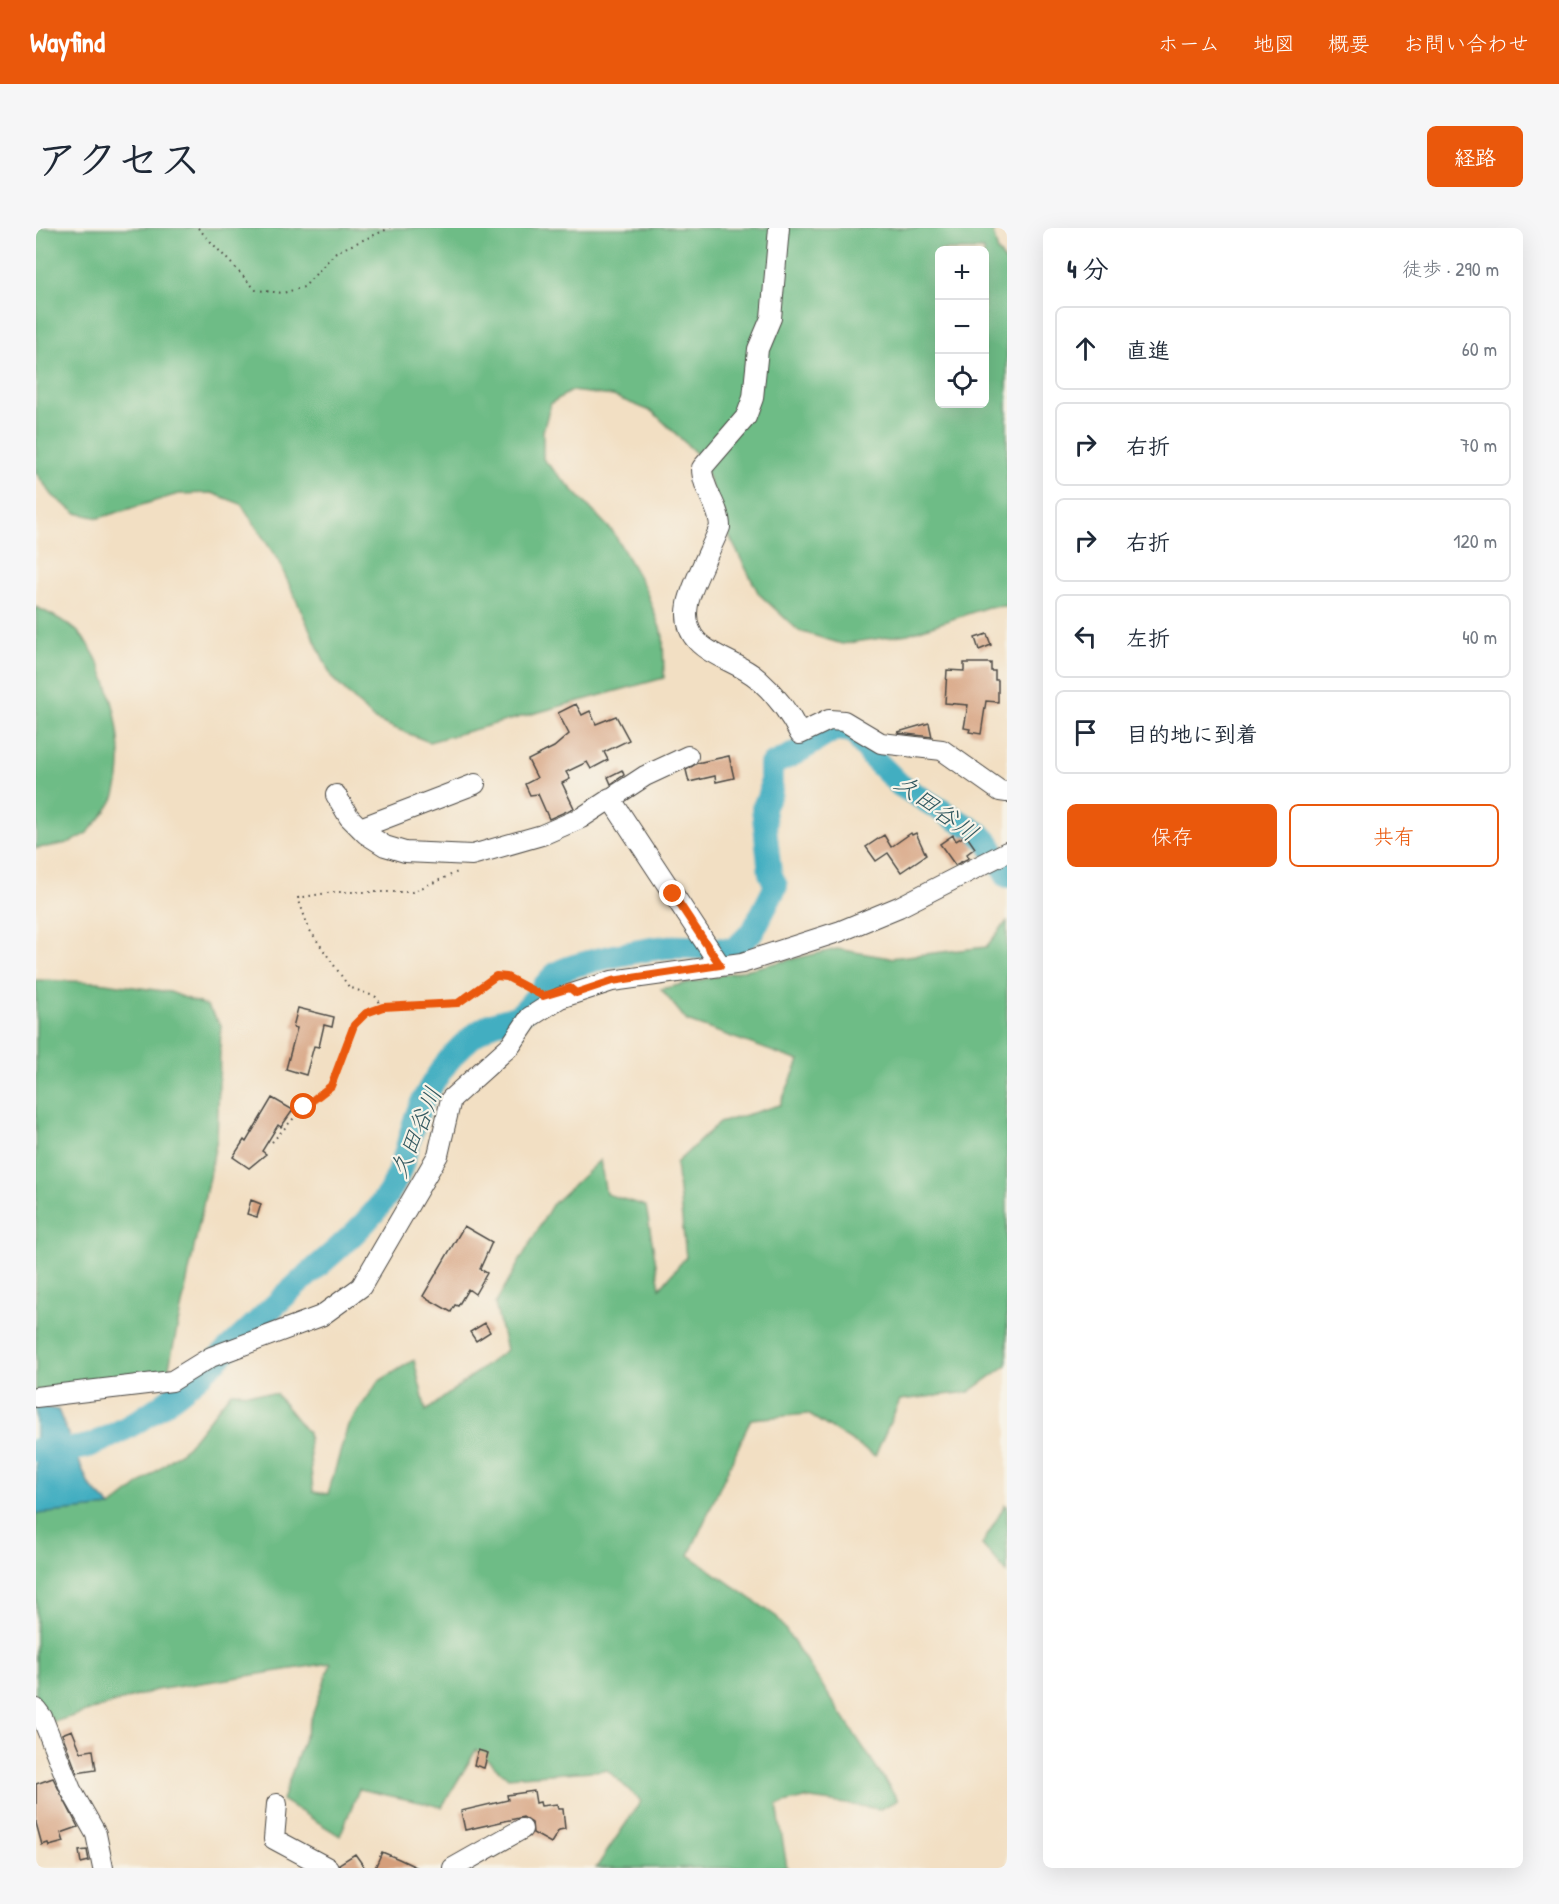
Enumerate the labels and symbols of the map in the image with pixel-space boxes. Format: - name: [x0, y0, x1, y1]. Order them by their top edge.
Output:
- water label: 久田谷川: [889, 766, 985, 848]
- route end: [659, 880, 685, 906]
- water label: 久田谷川: [382, 1082, 448, 1182]
- route start: [290, 1093, 316, 1119]

